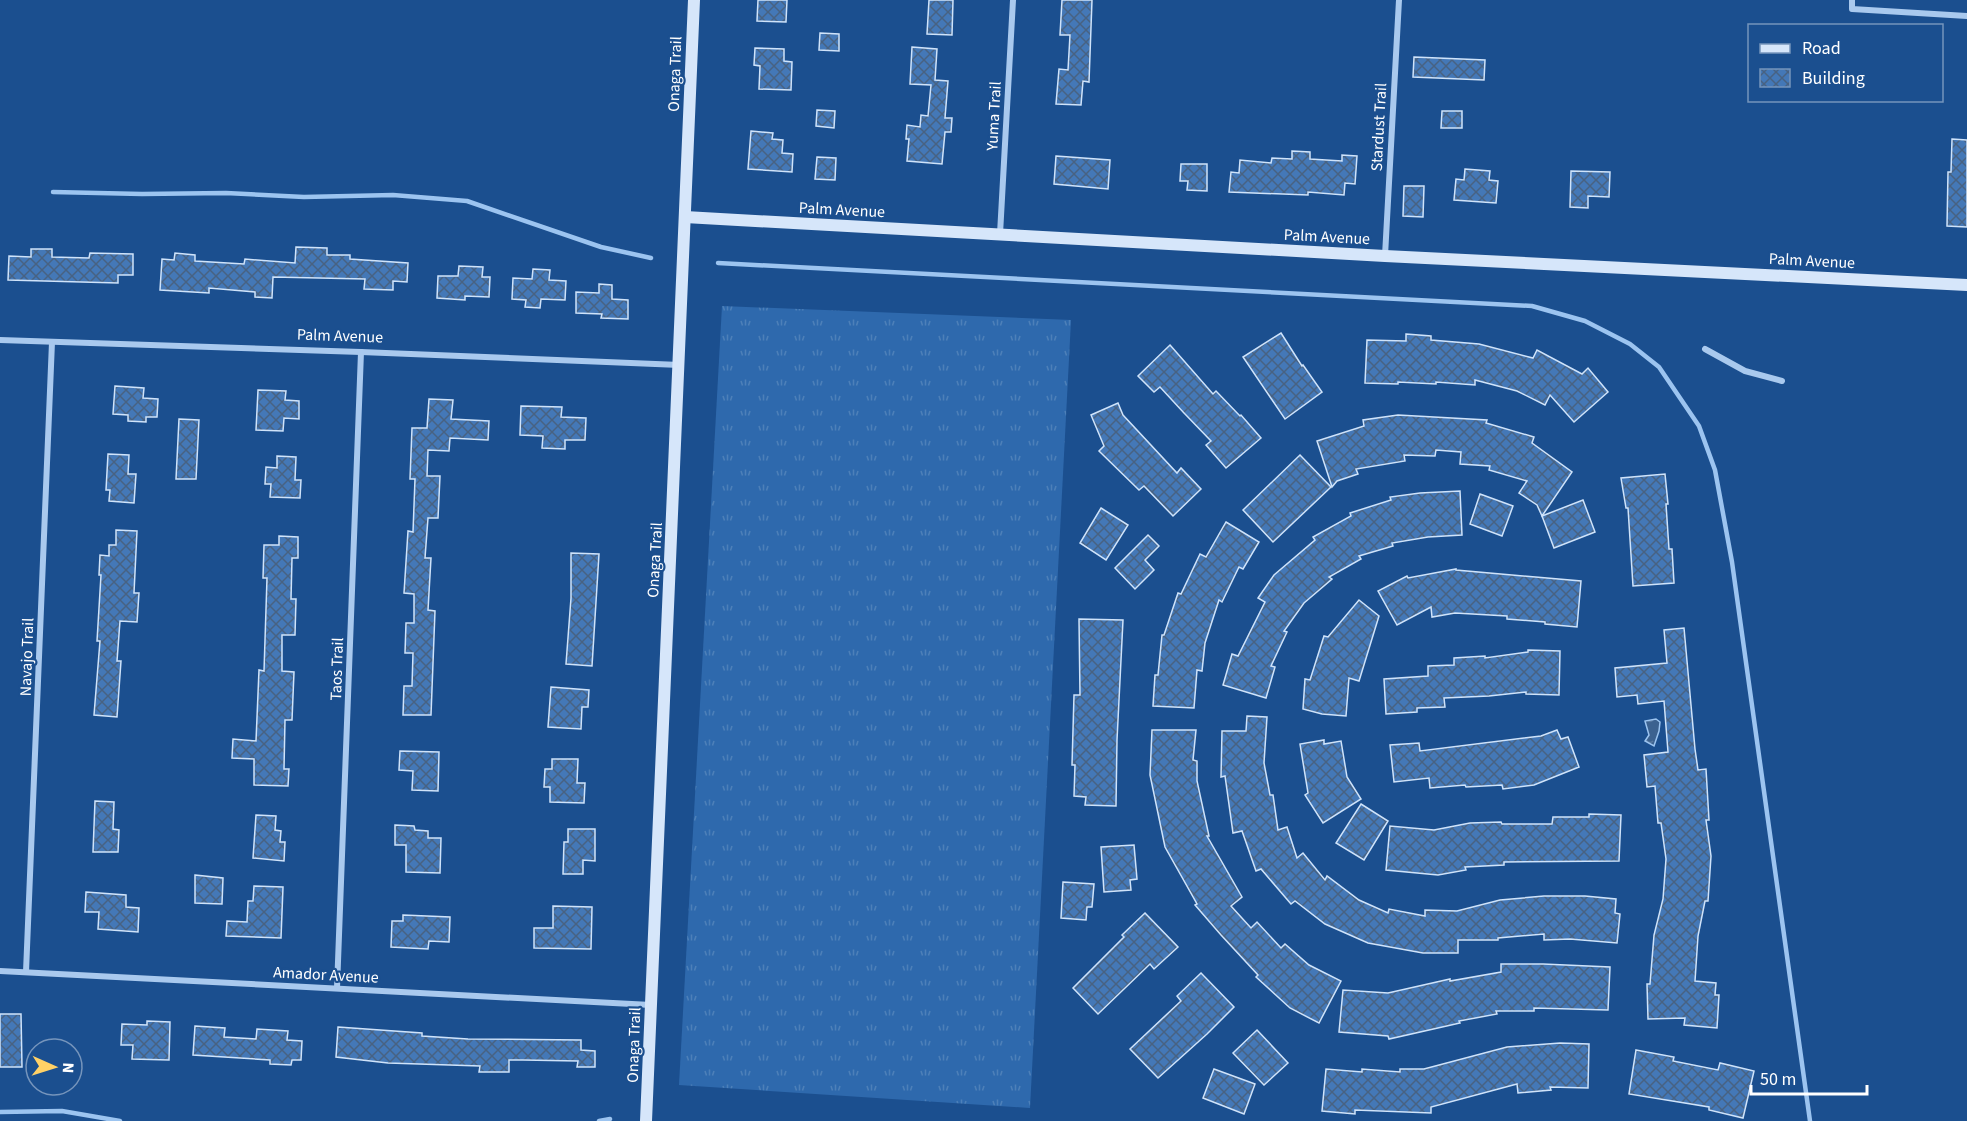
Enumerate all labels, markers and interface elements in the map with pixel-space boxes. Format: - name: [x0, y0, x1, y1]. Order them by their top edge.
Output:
- legend: [1748, 24, 1943, 102]
- street label: Onaga Trail: [663, 36, 687, 112]
- text: Road: [1802, 36, 1841, 61]
- text: Building: [1802, 66, 1865, 91]
- street label: Yuma Trail: [981, 81, 1007, 152]
- street label: Stardust Trail: [1366, 82, 1392, 172]
- street label: Palm Avenue: [798, 197, 886, 223]
- street label: Palm Avenue: [1283, 224, 1371, 250]
- street label: Palm Avenue: [1768, 248, 1856, 274]
- street label: Palm Avenue: [296, 324, 384, 349]
- street label: Onaga Trail: [642, 522, 668, 598]
- street label: Navajo Trail: [15, 617, 39, 697]
- street label: Taos Trail: [325, 637, 349, 701]
- street label: Amador Avenue: [273, 961, 379, 989]
- street label: Onaga Trail: [622, 1007, 646, 1083]
- north arrow: [24, 1037, 84, 1097]
- scale bar: [1751, 1058, 1866, 1096]
- text: N: [57, 1062, 79, 1074]
- text: 50 m: [1760, 1067, 1796, 1092]

